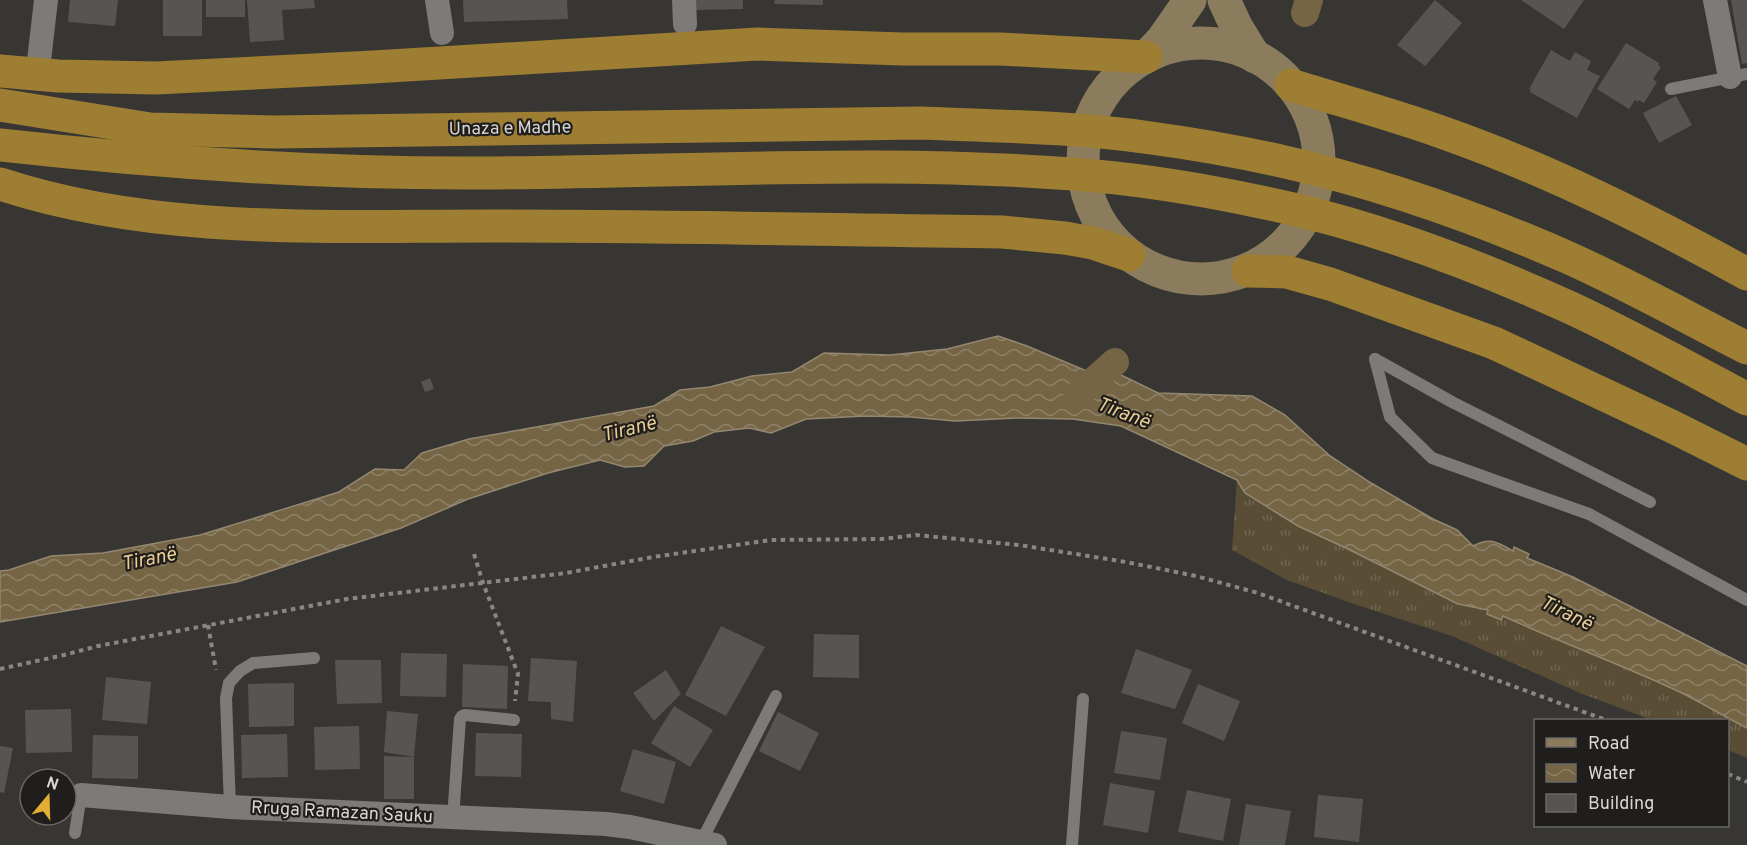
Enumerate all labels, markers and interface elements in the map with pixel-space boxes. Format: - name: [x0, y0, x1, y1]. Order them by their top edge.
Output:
- street label: Unaza e Madhe: [448, 116, 572, 142]
- water label: Tiranë: [1093, 392, 1154, 436]
- water label: Tiranë: [599, 411, 660, 449]
- water label: Tiranë: [119, 542, 179, 578]
- water label: Tiranë: [1536, 590, 1597, 638]
- legend: [1534, 719, 1729, 827]
- text: Road: [1588, 733, 1630, 756]
- text: Water: [1588, 763, 1635, 786]
- north arrow: [18, 767, 78, 827]
- text: N: [44, 773, 61, 796]
- text: Building: [1588, 793, 1654, 816]
- street label: Rruga Ramazan Sauku: [250, 797, 434, 829]

